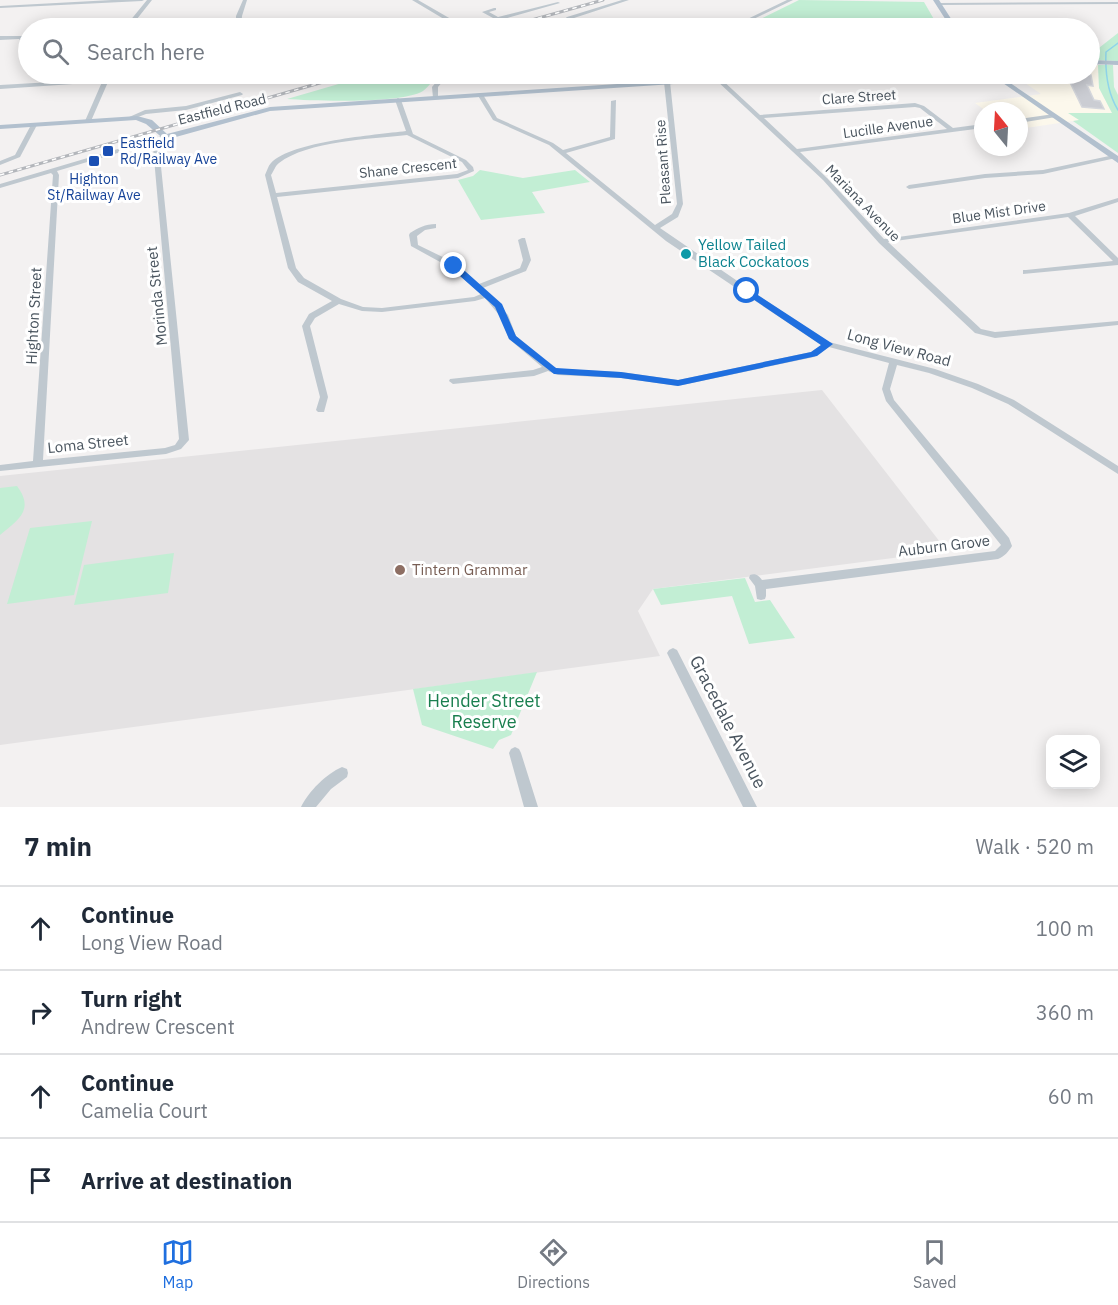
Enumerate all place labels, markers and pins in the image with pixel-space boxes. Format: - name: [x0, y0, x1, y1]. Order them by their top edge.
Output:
- place label: Eastfield Rd/Railway Ave: [120, 134, 218, 168]
- marker: Eastfield Rd/Railway Ave: [101, 144, 115, 158]
- marker: Highton St/Railway Ave: [87, 154, 101, 168]
- place label: Highton St/Railway Ave: [47, 170, 141, 204]
- place label: Yellow Tailed Black Cockatoos: [698, 235, 809, 271]
- marker: Yellow Tailed Black Cockatoos: [679, 247, 693, 261]
- place label: Tintern Grammar: [412, 560, 528, 579]
- marker: Tintern Grammar: [393, 563, 407, 577]

